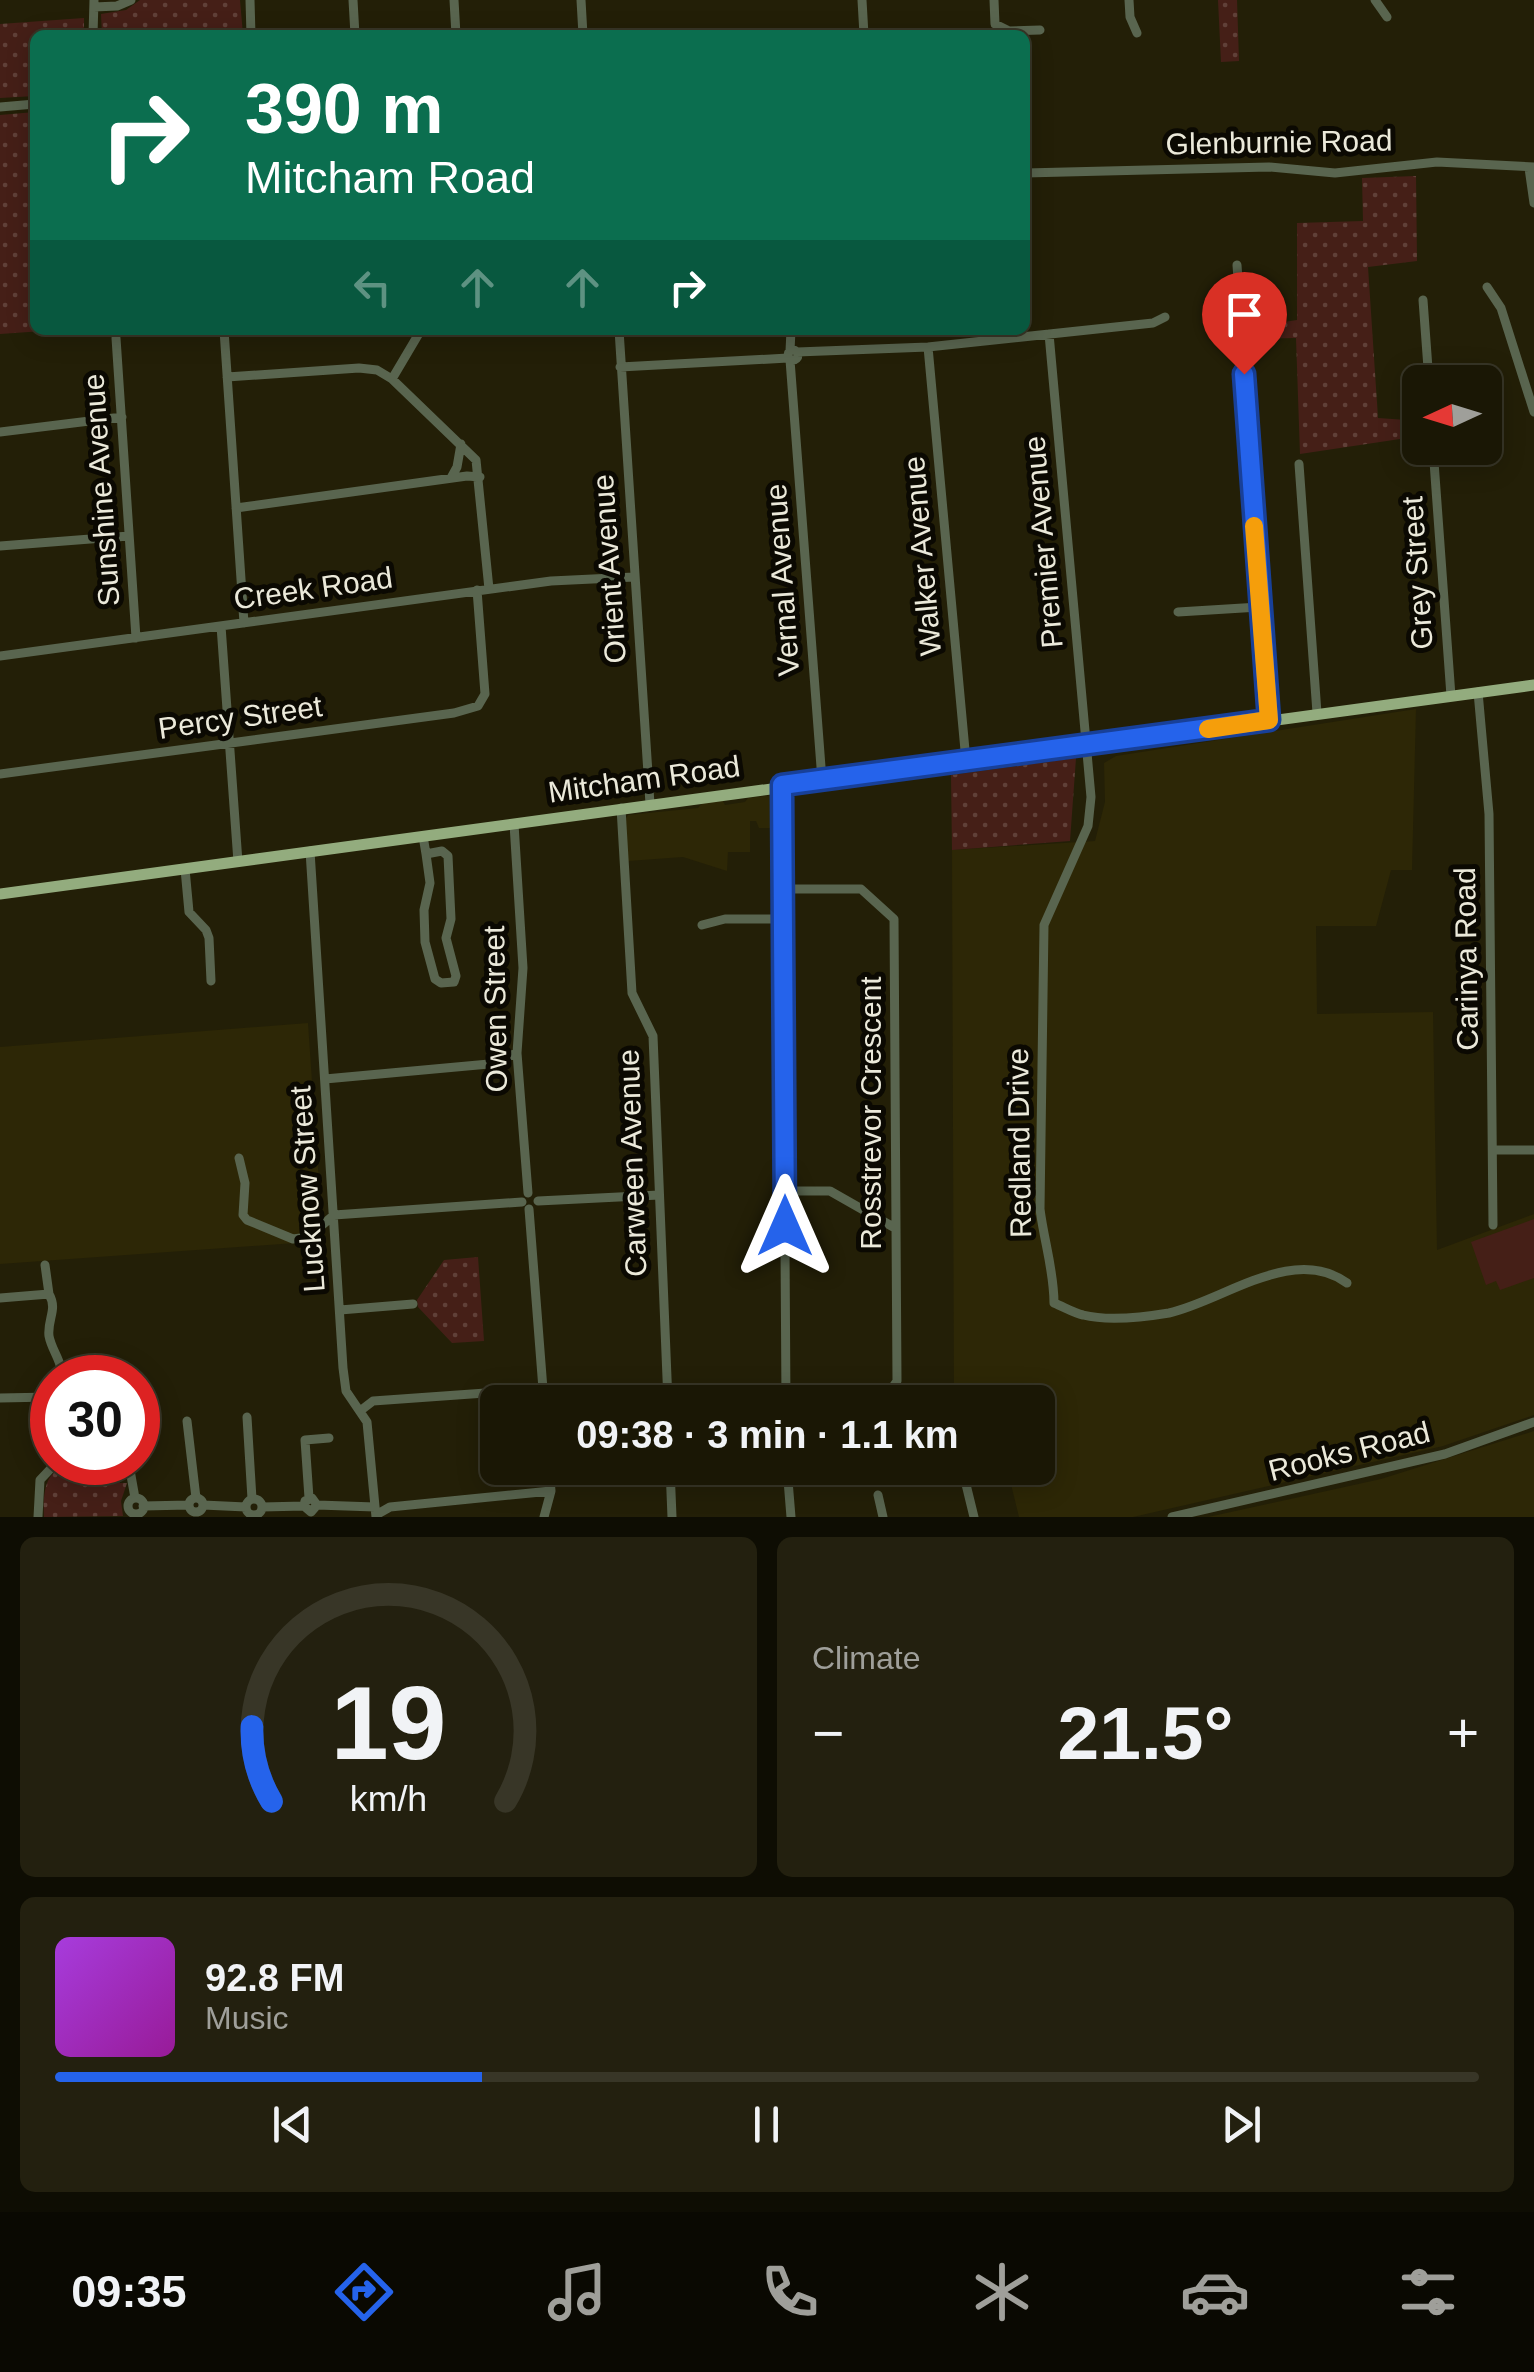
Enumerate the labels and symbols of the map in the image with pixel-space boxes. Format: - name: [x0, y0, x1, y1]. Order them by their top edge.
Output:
- street label: Glenburnie Road: [1165, 124, 1393, 160]
- pin: [1202, 272, 1287, 375]
- north arrow: [1402, 365, 1502, 465]
- street label: Sunshine Avenue: [76, 373, 126, 607]
- street label: Premier Avenue: [1017, 435, 1069, 649]
- street label: Walker Avenue: [897, 455, 947, 657]
- street label: Orient Avenue: [586, 473, 632, 665]
- street label: Vernal Avenue: [759, 483, 805, 677]
- street label: Grey Street: [1395, 495, 1439, 651]
- street label: Creek Road: [231, 561, 395, 615]
- street label: Percy Street: [156, 689, 325, 745]
- street label: Mitcham Road: [546, 749, 742, 809]
- street label: Carinya Road: [1448, 867, 1484, 1051]
- street label: Owen Street: [477, 925, 513, 1093]
- street label: Rosstrevor Crescent: [854, 976, 887, 1250]
- street label: Redland Drive: [1001, 1048, 1037, 1238]
- street label: Carween Avenue: [612, 1049, 652, 1277]
- street label: Lucknow Street: [283, 1084, 331, 1293]
- position arrow: [733, 1174, 837, 1278]
- speed limit sign: 30: [30, 1355, 160, 1485]
- street label: Rooks Road: [1265, 1415, 1433, 1487]

